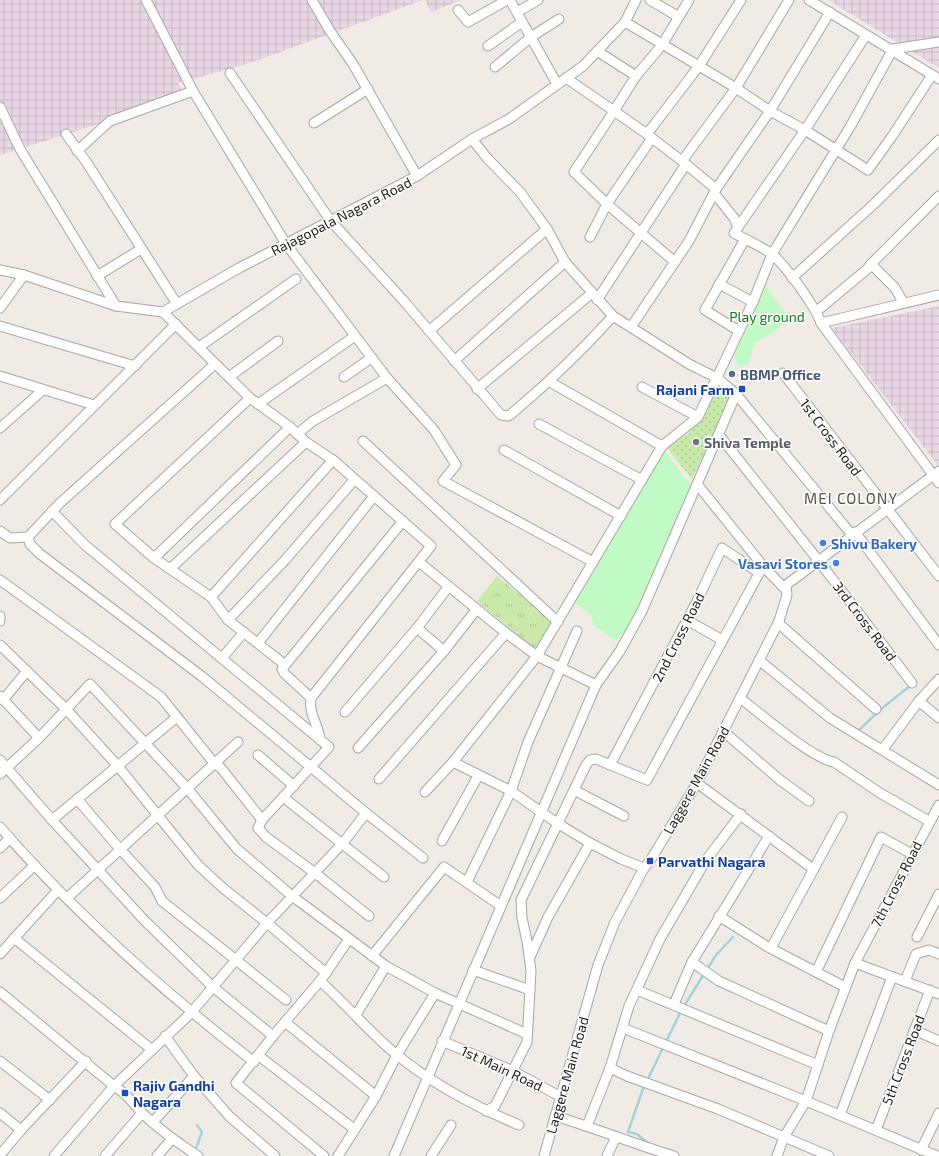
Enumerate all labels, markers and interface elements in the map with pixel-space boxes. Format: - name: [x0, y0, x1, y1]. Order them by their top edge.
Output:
- street label: Rajagopala Nagara Road: [268, 173, 414, 259]
- park label: Play ground: [729, 308, 805, 325]
- place label: BBMP Office: [740, 366, 821, 383]
- marker: BBMP Office: [727, 369, 737, 379]
- place label: Rajani Farm: [656, 381, 734, 398]
- marker: Rajani Farm: [737, 384, 747, 394]
- street label: 1st Cross Road: [796, 395, 866, 479]
- place label: Shiva Temple: [704, 434, 791, 451]
- marker: Shiva Temple: [691, 437, 701, 447]
- district label: MEI COLONY: [804, 489, 898, 507]
- place label: Shivu Bakery: [831, 535, 917, 552]
- marker: Shivu Bakery: [818, 538, 828, 548]
- place label: Vasavi Stores: [738, 555, 828, 572]
- marker: Vasavi Stores: [831, 558, 841, 568]
- street label: 3rd Cross Road: [830, 578, 900, 664]
- street label: 2nd Cross Road: [648, 589, 708, 685]
- street label: Laggere Main Road: [659, 723, 733, 837]
- street label: 7th Cross Road: [867, 838, 925, 930]
- place label: Parvathi Nagara: [658, 853, 765, 870]
- marker: Parvathi Nagara: [645, 856, 655, 866]
- street label: 5th Cross Road: [878, 1013, 928, 1107]
- street label: Laggere Main Road: [542, 1015, 592, 1135]
- street label: 1st Main Road: [458, 1042, 546, 1094]
- place label: Rajiv Gandhi Nagara: [133, 1077, 215, 1110]
- marker: Rajiv Gandhi Nagara: [120, 1088, 130, 1098]

